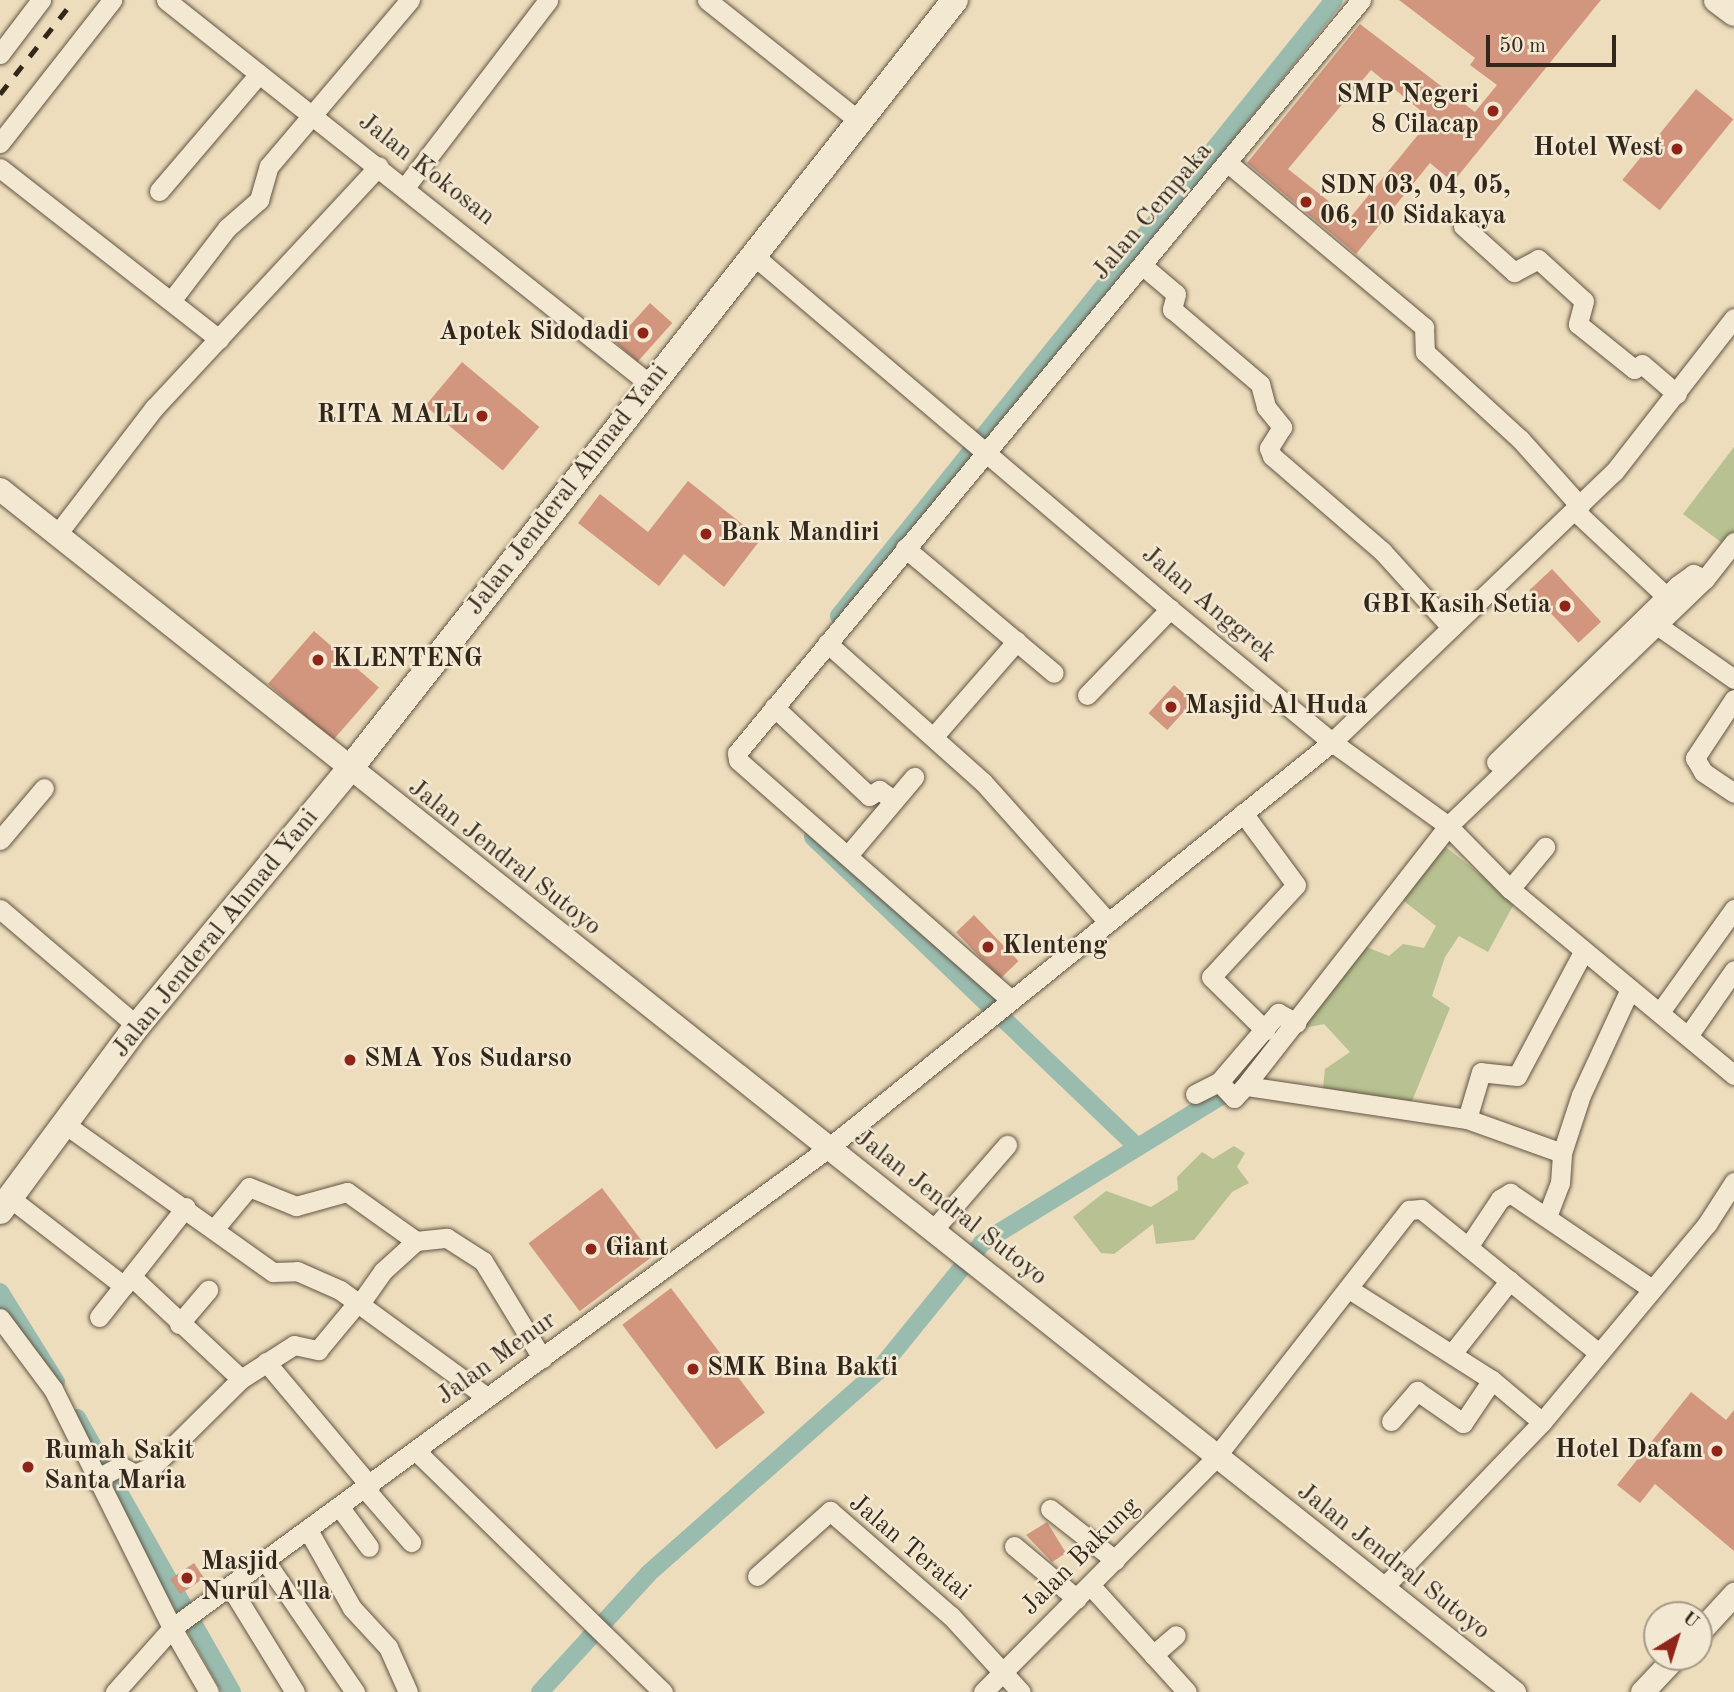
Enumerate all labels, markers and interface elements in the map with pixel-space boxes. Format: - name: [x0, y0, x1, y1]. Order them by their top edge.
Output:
- scale bar: [1489, 21, 1618, 65]
- text: 50 m: [1499, 36, 1546, 57]
- place label: SMP Negeri 8 Cilacap: [1336, 80, 1479, 142]
- marker: SMP Negeri 8 Cilacap: [1485, 103, 1501, 119]
- street label: Jalan Kokosan: [351, 107, 501, 233]
- place label: Hotel West: [1533, 133, 1663, 165]
- street label: Jalan Cempaka: [1086, 137, 1220, 287]
- marker: Hotel West: [1669, 141, 1685, 157]
- place label: SDN 03, 04, 05, 06, 10 Sidakaya: [1320, 171, 1511, 232]
- marker: SDN 03, 04, 05, 06, 10 Sidakaya: [1298, 194, 1314, 210]
- place label: Apotek Sidodadi: [439, 317, 629, 349]
- marker: Apotek Sidodadi: [635, 325, 651, 341]
- street label: Jalan Jenderal Ahmad Yani: [460, 358, 676, 622]
- place label: RITA MALL: [317, 400, 468, 432]
- marker: RITA MALL: [474, 408, 490, 424]
- place label: Bank Mandiri: [720, 518, 879, 550]
- marker: Bank Mandiri: [698, 526, 714, 542]
- street label: Jalan Anggrek: [1134, 540, 1282, 670]
- place label: GBI Kasih Setia: [1362, 590, 1551, 622]
- marker: GBI Kasih Setia: [1557, 598, 1573, 614]
- place label: KLENTENG: [332, 644, 482, 676]
- marker: KLENTENG: [310, 652, 326, 668]
- place label: Masjid Al Huda: [1185, 691, 1368, 723]
- marker: Masjid Al Huda: [1163, 699, 1179, 715]
- street label: Jalan Jendral Sutoyo: [401, 773, 607, 943]
- street label: Jalan Jenderal Ahmad Yani: [106, 803, 326, 1065]
- place label: Klenteng: [1002, 931, 1107, 963]
- marker: Klenteng: [980, 939, 996, 955]
- place label: SMA Yos Sudarso: [364, 1044, 572, 1076]
- marker: SMA Yos Sudarso: [342, 1052, 358, 1068]
- street label: Jalan Jendral Sutoyo: [847, 1123, 1053, 1293]
- place label: Giant: [605, 1233, 669, 1265]
- marker: Giant: [583, 1241, 599, 1257]
- street label: Jalan Menur: [431, 1305, 563, 1413]
- place label: SMK Bina Bakti: [707, 1353, 898, 1385]
- marker: SMK Bina Bakti: [685, 1361, 701, 1377]
- place label: Hotel Dafam: [1555, 1435, 1703, 1467]
- place label: Rumah Sakit Santa Maria: [44, 1436, 194, 1498]
- marker: Hotel Dafam: [1709, 1443, 1725, 1459]
- marker: Rumah Sakit Santa Maria: [18, 1457, 38, 1477]
- street label: Jalan Jendral Sutoyo: [1290, 1477, 1496, 1647]
- street label: Jalan Teratai: [842, 1488, 976, 1608]
- street label: Jalan Bakung: [1015, 1491, 1147, 1623]
- place label: Masjid Nurul A'lla: [201, 1547, 331, 1608]
- marker: Masjid Nurul A'lla: [179, 1570, 195, 1586]
- north arrow: [1643, 1601, 1713, 1671]
- text: U: [1678, 1609, 1702, 1633]

